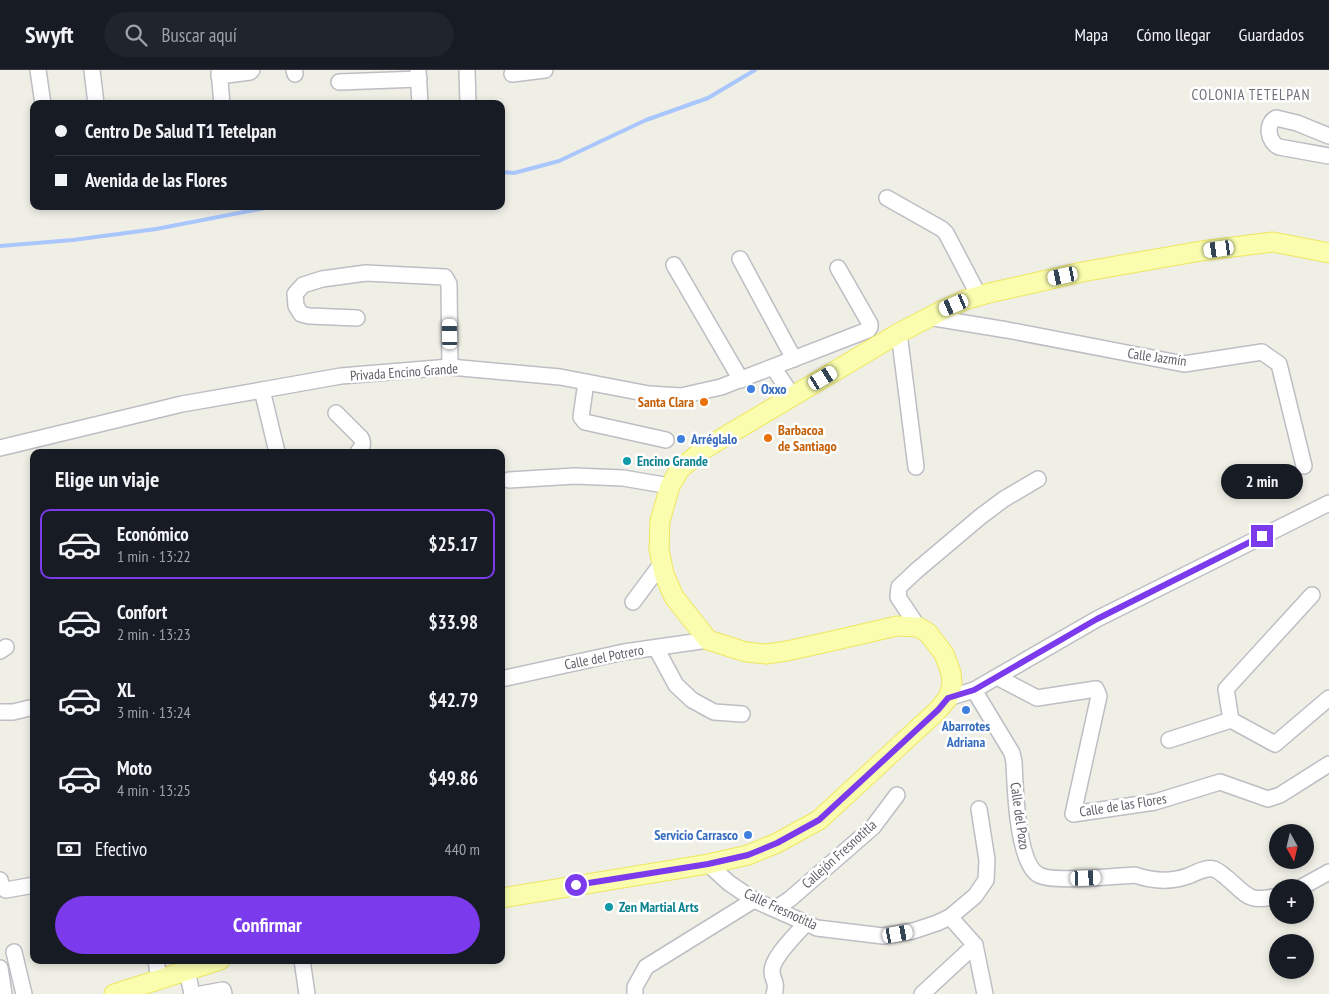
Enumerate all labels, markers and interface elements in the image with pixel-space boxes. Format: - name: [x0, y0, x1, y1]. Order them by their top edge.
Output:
- search box: [104, 12, 454, 57]
- text: Swyft: [25, 19, 74, 50]
- icon: search: [122, 21, 150, 49]
- text: Buscar aquí: [162, 23, 237, 47]
- text: Mapa: [1074, 23, 1108, 46]
- text: Cómo llegar: [1136, 23, 1211, 46]
- text: Guardados: [1239, 23, 1304, 46]
- district label: COLONIA TETELPAN: [1192, 85, 1310, 104]
- text: Centro De Salud T1 Tetelpan: [85, 119, 276, 143]
- text: Avenida de las Flores: [85, 168, 227, 192]
- car: [1203, 239, 1234, 259]
- car: [1046, 266, 1079, 286]
- car: [937, 292, 970, 318]
- car: [442, 319, 457, 349]
- street label: Calle Jazmín: [1126, 344, 1188, 370]
- street label: Privada Encino Grande: [349, 359, 459, 385]
- car: [806, 364, 839, 392]
- place label: Oxxo: [761, 380, 787, 398]
- marker: Oxxo: [745, 383, 757, 395]
- place label: Santa Clara: [638, 393, 694, 411]
- marker: Santa Clara: [698, 396, 710, 408]
- place label: Barbacoa de Santiago: [778, 421, 837, 455]
- place label: Arréglalo: [690, 430, 737, 448]
- marker: Barbacoa de Santiago: [762, 432, 774, 444]
- marker: Arréglalo: [675, 433, 687, 445]
- place label: Encino Grande: [637, 452, 708, 470]
- marker: Encino Grande: [621, 455, 633, 467]
- callout: 2 min: [1221, 464, 1303, 498]
- text: Elige un viaje: [55, 465, 159, 493]
- text: 2 min: [1246, 471, 1278, 491]
- icon: car: [57, 522, 102, 567]
- text: Económico: [117, 522, 189, 546]
- route end: [1251, 525, 1273, 547]
- text: $25.17: [429, 532, 478, 556]
- text: 1 min · 13:22: [117, 546, 191, 566]
- icon: car: [57, 600, 102, 645]
- text: Confort: [117, 600, 167, 624]
- text: $33.98: [429, 610, 478, 634]
- text: 2 min · 13:23: [117, 624, 191, 644]
- street label: Calle del Potrero: [563, 640, 645, 674]
- icon: car: [57, 678, 102, 723]
- text: XL: [117, 678, 135, 702]
- text: $42.79: [429, 688, 478, 712]
- text: 3 min · 13:24: [117, 702, 191, 722]
- marker: Abarrotes Adriana: [960, 704, 972, 716]
- place label: Abarrotes Adriana: [941, 717, 990, 751]
- icon: car: [57, 756, 102, 801]
- text: Moto: [117, 756, 152, 780]
- text: $49.86: [429, 766, 478, 790]
- text: 4 min · 13:25: [117, 780, 191, 800]
- street label: Calle del Pozo: [1006, 781, 1034, 851]
- street label: Calle de las Flores: [1078, 789, 1168, 821]
- street label: Callejón Fresnotitla: [798, 816, 880, 892]
- north arrow: [1269, 824, 1314, 869]
- map controls: [1269, 824, 1314, 979]
- place label: Servicio Carrasco: [654, 826, 738, 844]
- marker: Servicio Carrasco: [742, 829, 754, 841]
- icon: cash: [55, 835, 83, 863]
- text: Efectivo: [95, 837, 147, 861]
- text: 440 m: [445, 839, 480, 859]
- car: [1070, 870, 1101, 886]
- route start: [565, 874, 587, 896]
- button: +: [1269, 879, 1314, 924]
- street label: Calle Fresnotitla: [741, 884, 821, 934]
- button: Confirmar: [55, 896, 480, 954]
- place label: Zen Martial Arts: [619, 898, 699, 916]
- marker: Zen Martial Arts: [603, 901, 615, 913]
- car: [881, 924, 914, 944]
- button: −: [1269, 934, 1314, 979]

